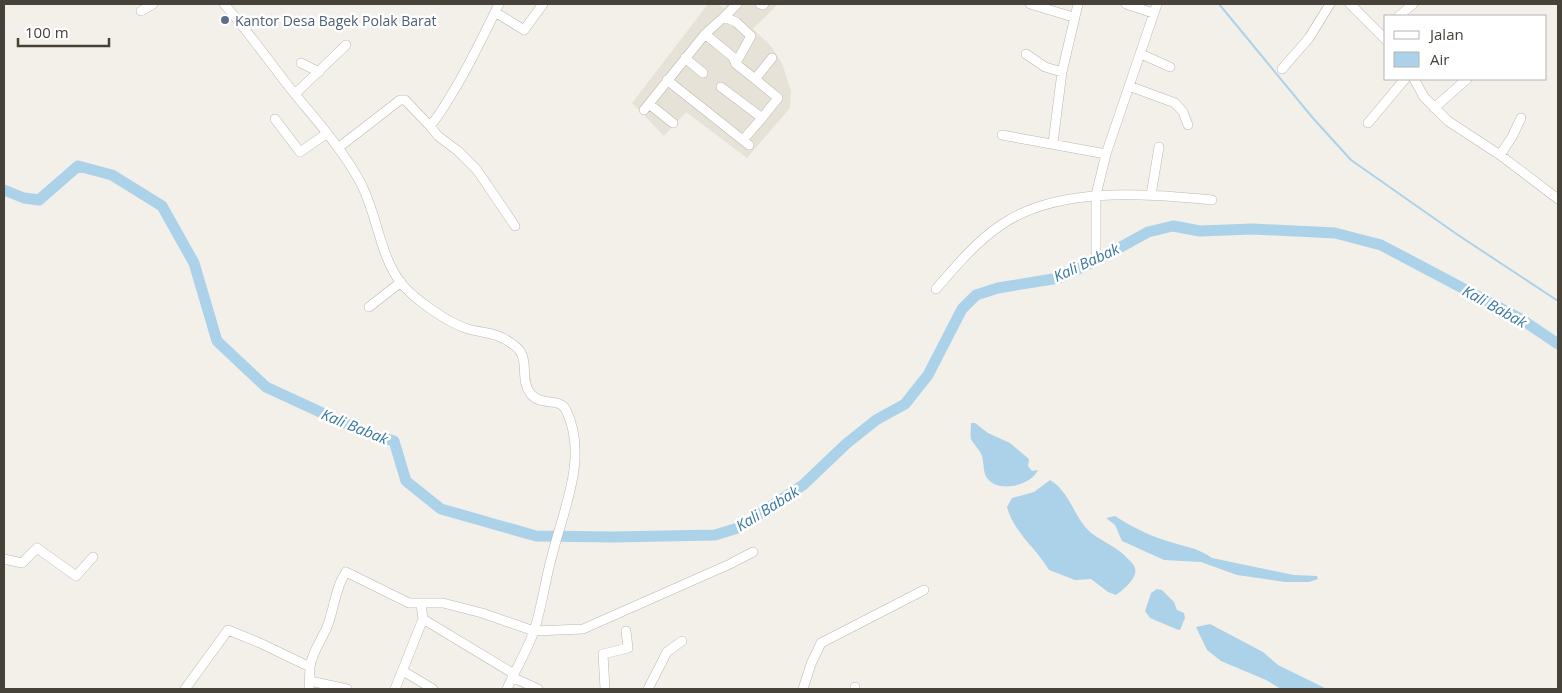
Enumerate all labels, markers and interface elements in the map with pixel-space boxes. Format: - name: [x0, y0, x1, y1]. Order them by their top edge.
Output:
- place label: Kantor Desa Bagek Polak Barat: [235, 11, 437, 30]
- marker: Kantor Desa Bagek Polak Barat: [219, 14, 231, 26]
- scale bar: [18, 15, 109, 47]
- legend: [1384, 15, 1547, 80]
- text: 100 m: [25, 22, 69, 42]
- text: Jalan: [1428, 24, 1464, 44]
- text: Air: [1430, 49, 1449, 69]
- water label: Kali Babak: [1050, 238, 1123, 286]
- water label: Kali Babak: [1459, 280, 1531, 332]
- water label: Kali Babak: [319, 404, 392, 449]
- water label: Kali Babak: [732, 481, 803, 535]

